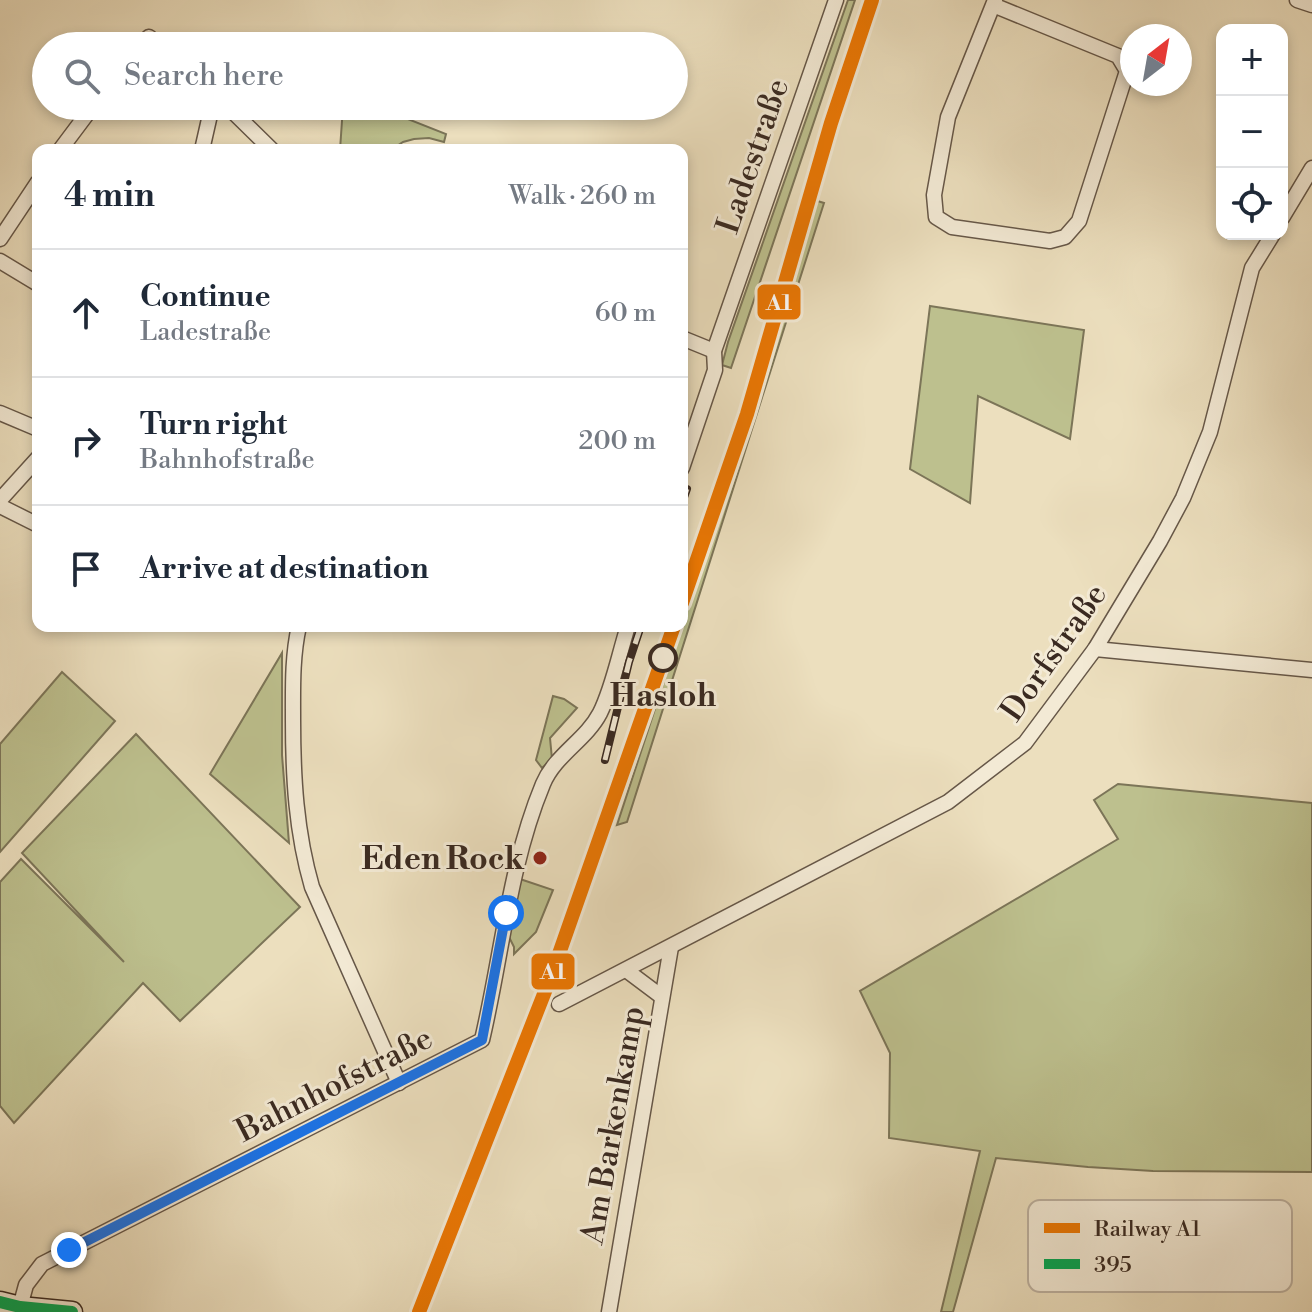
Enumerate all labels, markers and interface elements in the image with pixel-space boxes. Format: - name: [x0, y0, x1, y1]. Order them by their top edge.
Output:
- north arrow: [1120, 24, 1192, 96]
- map controls: [1216, 24, 1288, 240]
- button: +: [1216, 24, 1288, 96]
- search box: [32, 32, 688, 120]
- icon: search: [60, 54, 104, 98]
- text: Search here: [124, 57, 284, 95]
- street label: Ladestraße: [708, 74, 798, 239]
- button: −: [1216, 96, 1288, 168]
- button: locate: [1216, 168, 1288, 240]
- text: 4 min: [64, 175, 155, 217]
- text: Walk · 260 m: [509, 180, 656, 212]
- text: Continue: [140, 278, 271, 316]
- line badge: A1: [756, 283, 802, 321]
- text: A1: [765, 290, 793, 317]
- icon: ahead: [64, 291, 108, 335]
- text: 60 m: [595, 297, 656, 329]
- text: Ladestraße: [140, 316, 271, 348]
- text: Turn right: [140, 406, 287, 444]
- icon: right: [64, 419, 108, 463]
- text: 200 m: [579, 425, 656, 457]
- text: Bahnhofstraße: [140, 444, 315, 476]
- icon: arrive: [64, 547, 108, 591]
- text: Arrive at destination: [140, 550, 429, 588]
- street label: Dorfstraße: [992, 576, 1116, 729]
- marker: Hasloh: [649, 644, 677, 672]
- place label: Hasloh: [610, 676, 717, 716]
- place label: Eden Rock: [361, 839, 525, 879]
- marker: Eden Rock: [531, 849, 549, 867]
- route start: [488, 895, 524, 931]
- line badge: A1: [530, 952, 576, 991]
- text: A1: [539, 959, 567, 986]
- street label: Am Barkenkamp: [572, 1003, 654, 1248]
- street label: Bahnhofstraße: [229, 1018, 439, 1152]
- legend: [1028, 1200, 1292, 1292]
- text: Railway A1: [1094, 1216, 1201, 1243]
- route end: [51, 1232, 87, 1268]
- text: 395: [1094, 1252, 1132, 1279]

